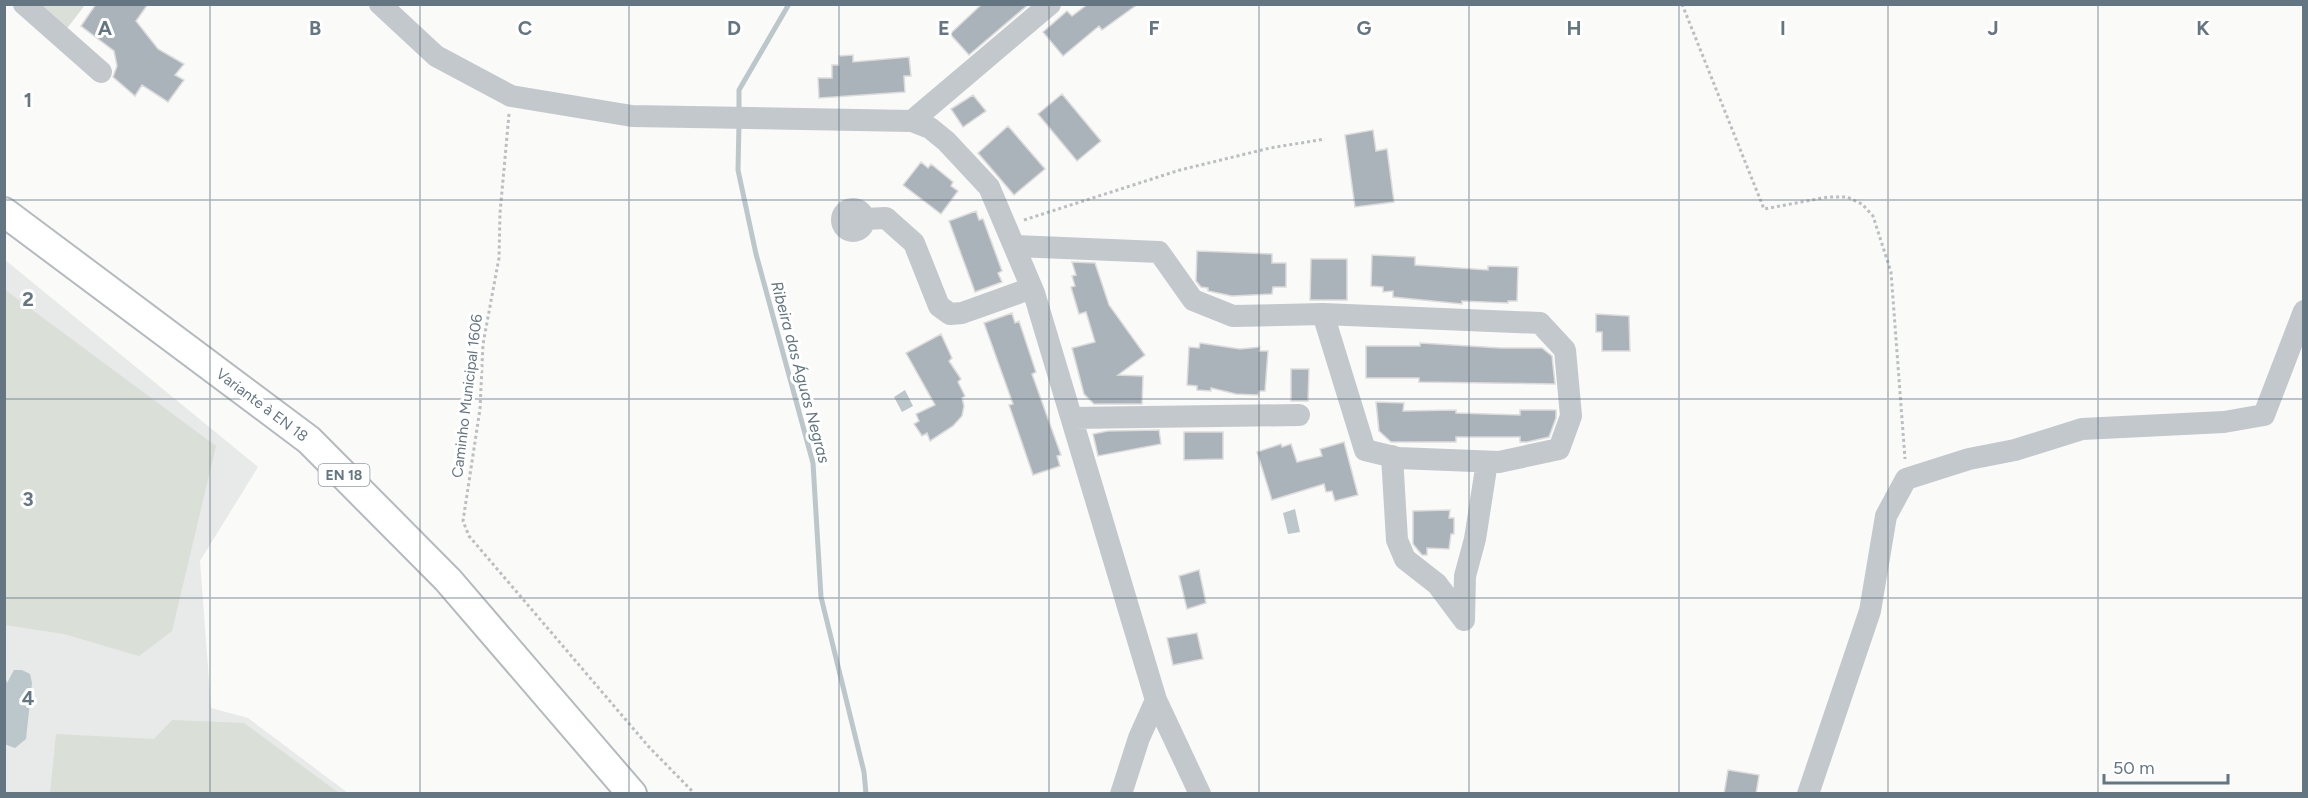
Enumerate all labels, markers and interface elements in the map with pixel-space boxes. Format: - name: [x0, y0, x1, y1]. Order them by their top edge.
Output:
- text: A: [98, 16, 113, 40]
- text: B: [309, 16, 321, 40]
- text: C: [518, 16, 532, 40]
- text: D: [727, 16, 741, 40]
- text: E: [938, 16, 950, 40]
- text: F: [1148, 16, 1160, 40]
- text: G: [1357, 16, 1372, 40]
- text: H: [1567, 16, 1582, 40]
- text: I: [1780, 16, 1786, 40]
- text: J: [1987, 16, 1999, 40]
- text: K: [2196, 16, 2210, 40]
- text: 1: [24, 88, 32, 112]
- water label: Ribeira das Águas Negras: [767, 279, 834, 466]
- text: 2: [22, 287, 34, 311]
- street label: Caminho Municipal 1606: [448, 313, 486, 479]
- street label: Variante à EN 18: [212, 365, 312, 445]
- road number: EN 18: [318, 464, 370, 486]
- text: 3: [22, 487, 34, 511]
- text: 4: [22, 686, 35, 710]
- scale bar: [2104, 747, 2228, 785]
- text: 50 m: [2113, 757, 2155, 779]

